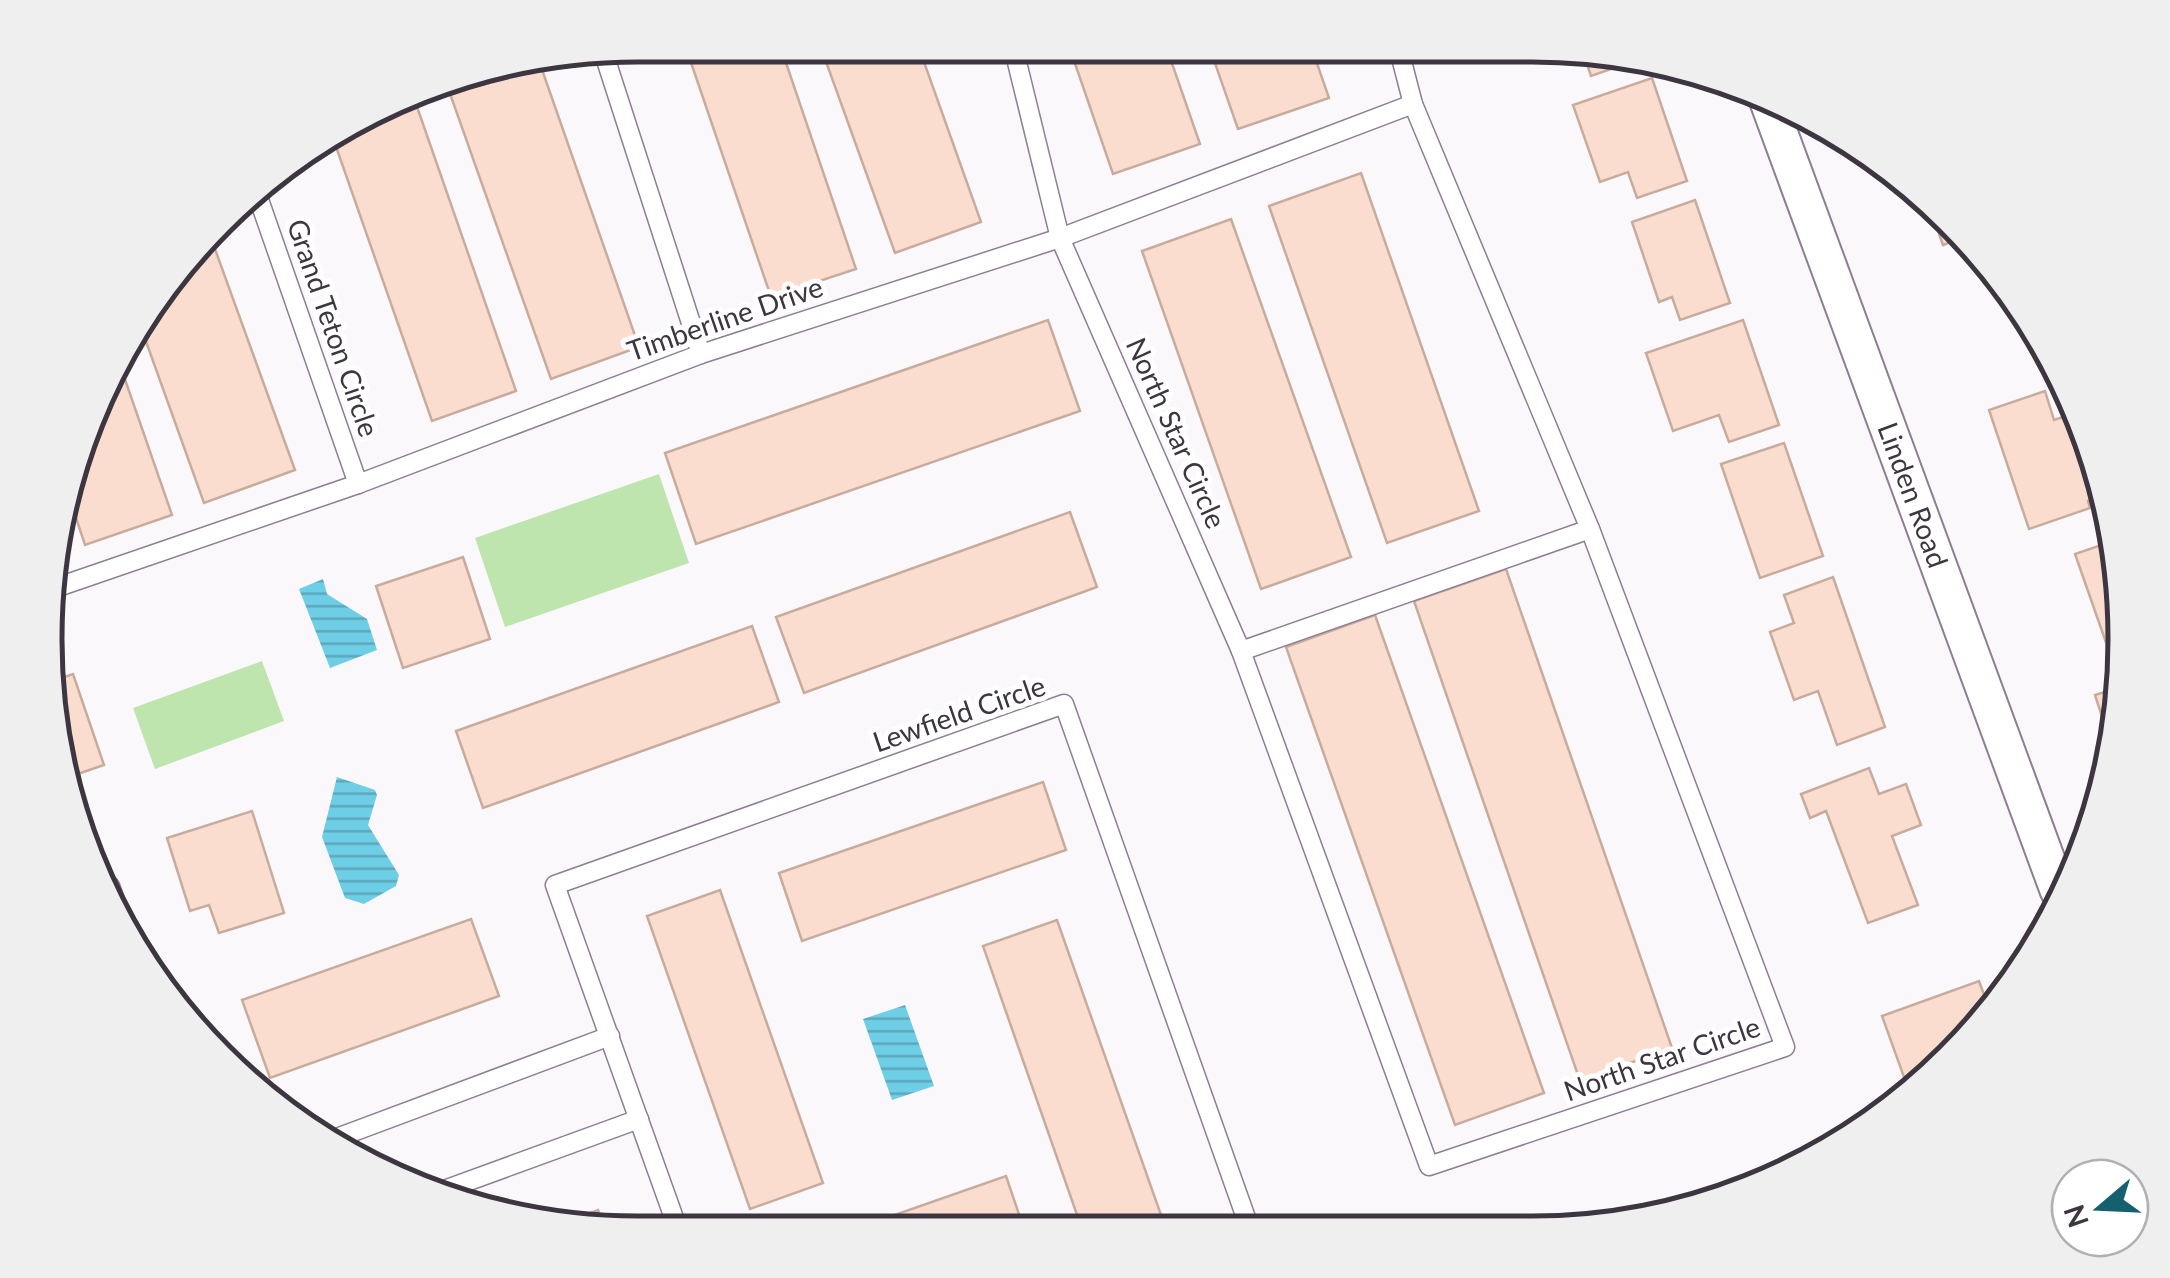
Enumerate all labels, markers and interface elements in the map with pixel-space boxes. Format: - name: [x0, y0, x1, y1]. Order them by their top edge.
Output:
- street label: Grand Teton Circle: [281, 214, 387, 441]
- street label: Timberline Drive: [622, 269, 827, 367]
- street label: North Star Circle: [1120, 332, 1234, 533]
- street label: Linden Road: [1871, 417, 1956, 572]
- street label: Lewfield Circle: [868, 668, 1049, 758]
- street label: North Star Circle: [1559, 1009, 1764, 1107]
- north arrow: [2050, 1158, 2150, 1258]
- text: N: [2056, 1201, 2095, 1232]

